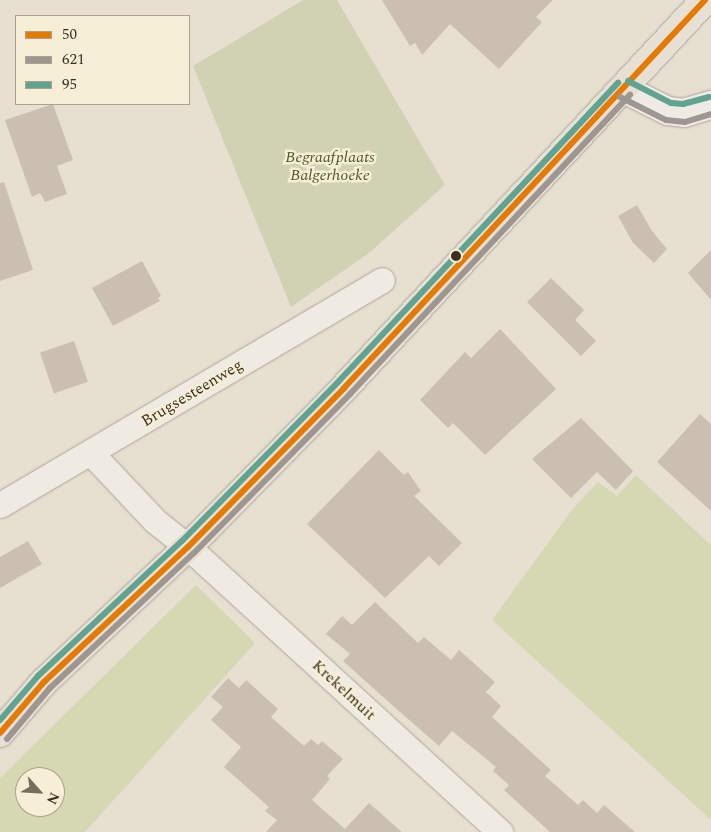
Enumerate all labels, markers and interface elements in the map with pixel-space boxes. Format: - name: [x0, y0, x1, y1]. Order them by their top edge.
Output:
- legend: [15, 15, 190, 105]
- text: 50: [62, 23, 77, 46]
- text: 621: [62, 48, 85, 71]
- text: 95: [62, 73, 77, 96]
- park label: Begraafplaats Balgerhoeke: [285, 147, 375, 185]
- unlabelled marker: [451, 251, 461, 261]
- street label: Brugsesteenweg: [138, 355, 246, 431]
- street label: Krekelmuit: [308, 656, 380, 724]
- north arrow: [15, 767, 65, 817]
- text: N: [41, 789, 65, 808]

